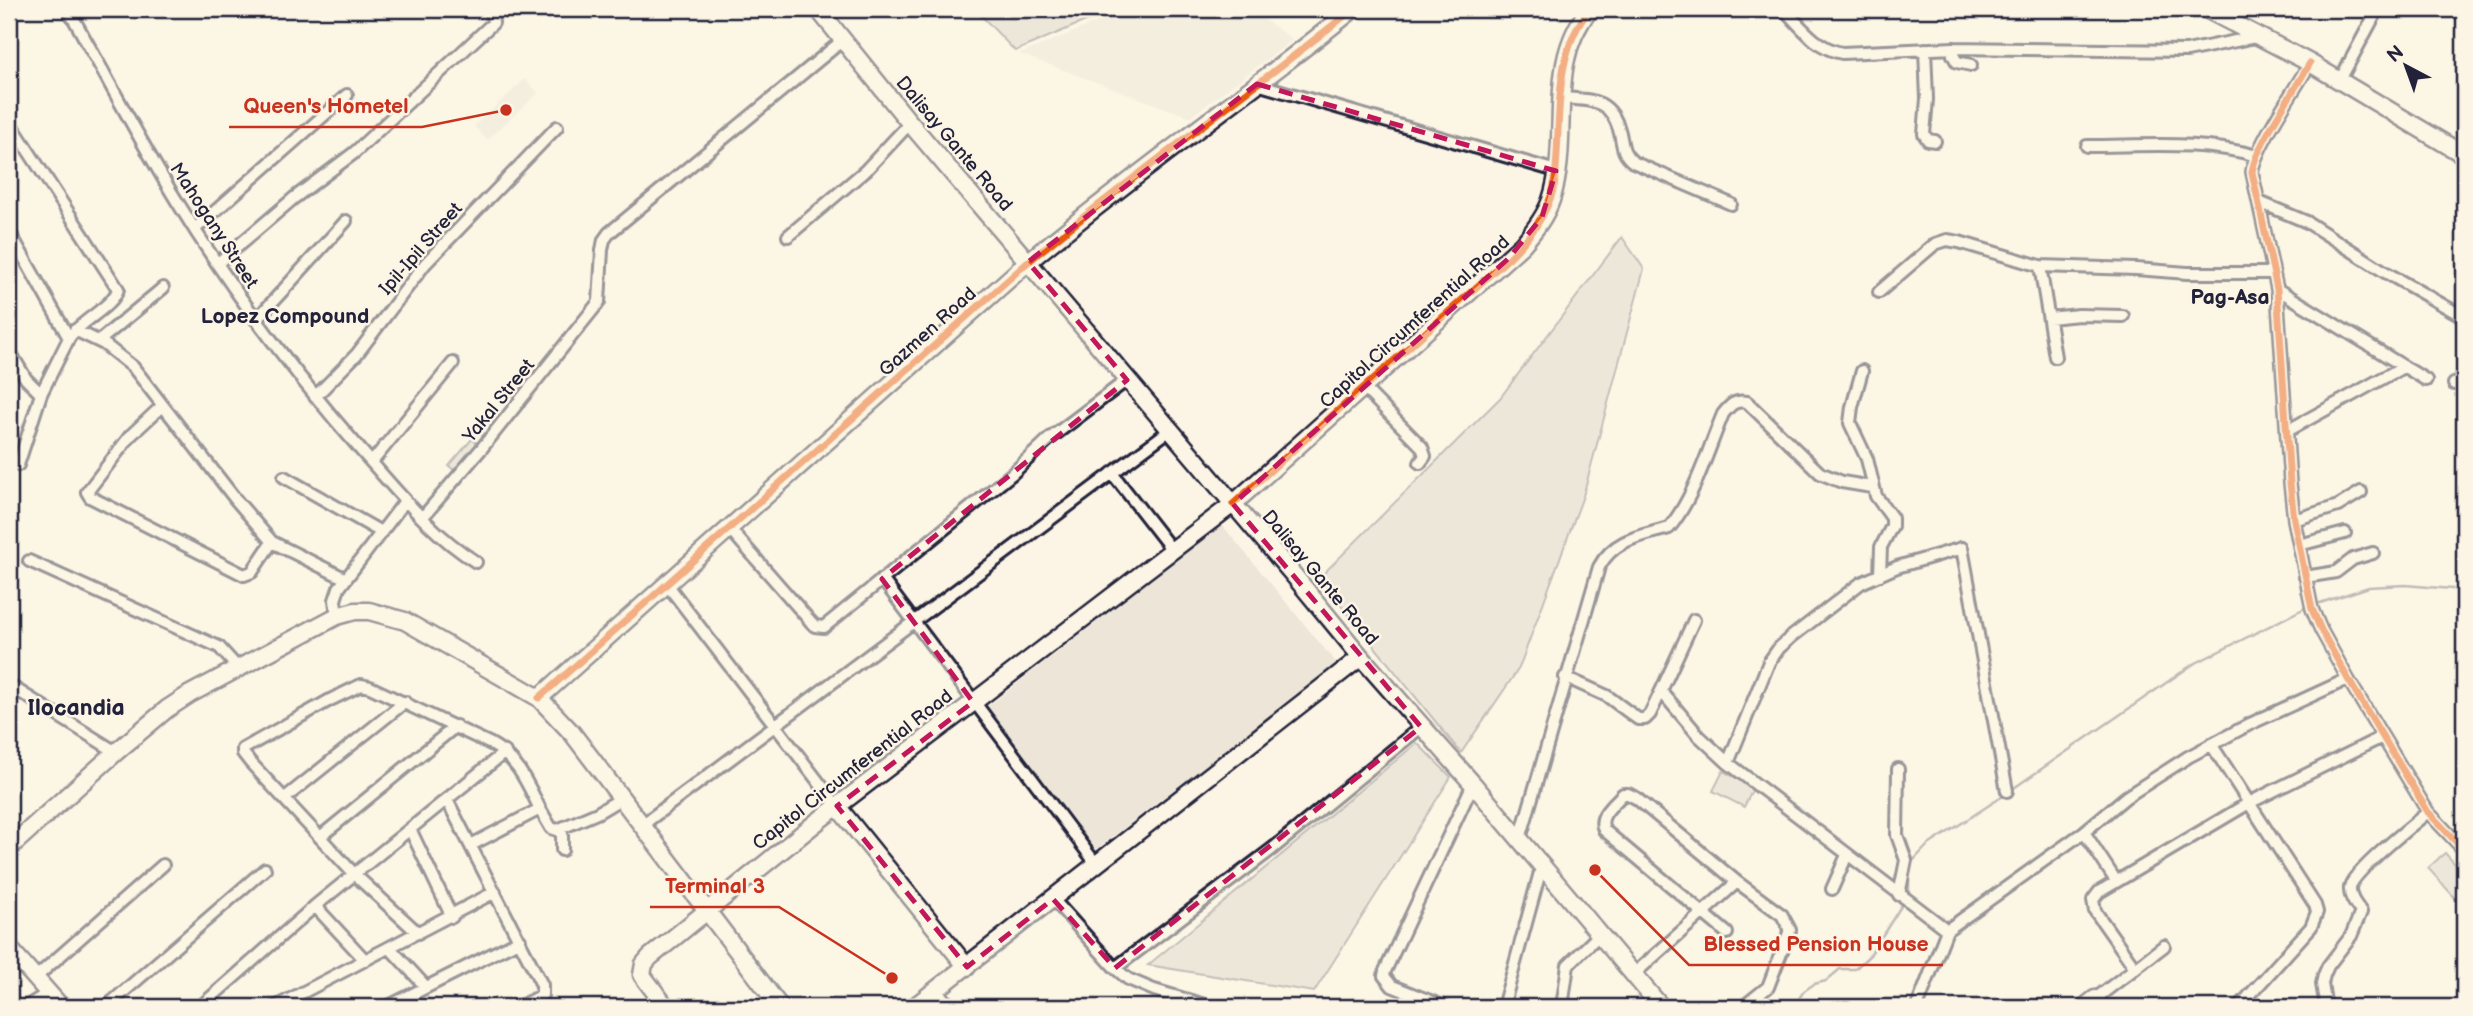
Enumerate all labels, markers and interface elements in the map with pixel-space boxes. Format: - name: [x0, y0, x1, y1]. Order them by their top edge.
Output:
- north arrow: [2372, 32, 2442, 102]
- text: N: [2383, 41, 2409, 68]
- street label: Dalisay Gante Road: [891, 72, 1017, 216]
- callout: Queen's Hometel: [229, 85, 422, 127]
- text: Queen's Hometel: [244, 94, 408, 119]
- street label: Mahogany Street: [165, 159, 263, 293]
- street label: Ipil-Ipil Street: [375, 198, 468, 300]
- street label: Capitol Circumferential Road: [1315, 231, 1515, 413]
- street label: Gazmen Road: [875, 282, 981, 382]
- district label: Pag-Asa: [2191, 285, 2269, 310]
- district label: Lopez Compound: [201, 304, 369, 329]
- street label: Yakal Street: [458, 354, 540, 448]
- street label: Dalisay Gante Road: [1257, 506, 1383, 650]
- street label: Capitol Circumferential Road: [748, 685, 957, 855]
- district label: Ilocandia: [27, 694, 125, 722]
- callout: Terminal 3: [650, 865, 779, 907]
- text: Terminal 3: [665, 874, 765, 899]
- callout: Blessed Pension House: [1689, 923, 1943, 965]
- text: Blessed Pension House: [1703, 932, 1929, 957]

